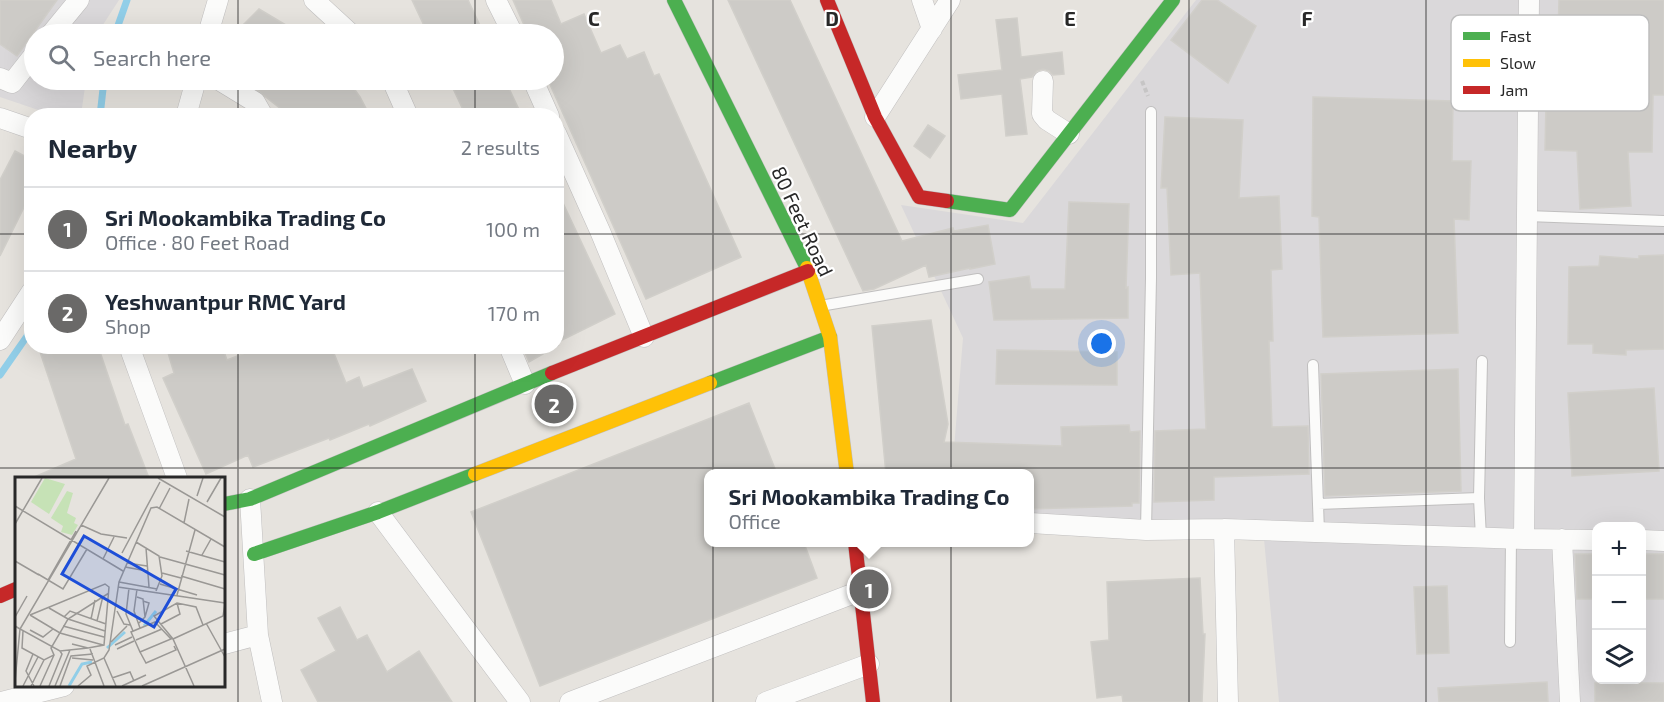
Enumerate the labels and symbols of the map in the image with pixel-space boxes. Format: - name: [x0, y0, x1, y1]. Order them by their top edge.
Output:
- text: C: [588, 6, 600, 30]
- text: D: [825, 6, 839, 30]
- text: E: [1064, 6, 1076, 30]
- text: F: [1301, 6, 1313, 30]
- legend: [1451, 15, 1649, 111]
- text: Fast: [1500, 26, 1531, 45]
- text: Slow: [1500, 53, 1536, 72]
- text: Jam: [1500, 80, 1528, 99]
- street label: 80 Feet Road: [767, 162, 839, 280]
- your location: [1087, 329, 1116, 358]
- pin: 2: [534, 382, 574, 426]
- inset map: [15, 477, 225, 687]
- pin: 1: [850, 566, 888, 612]

